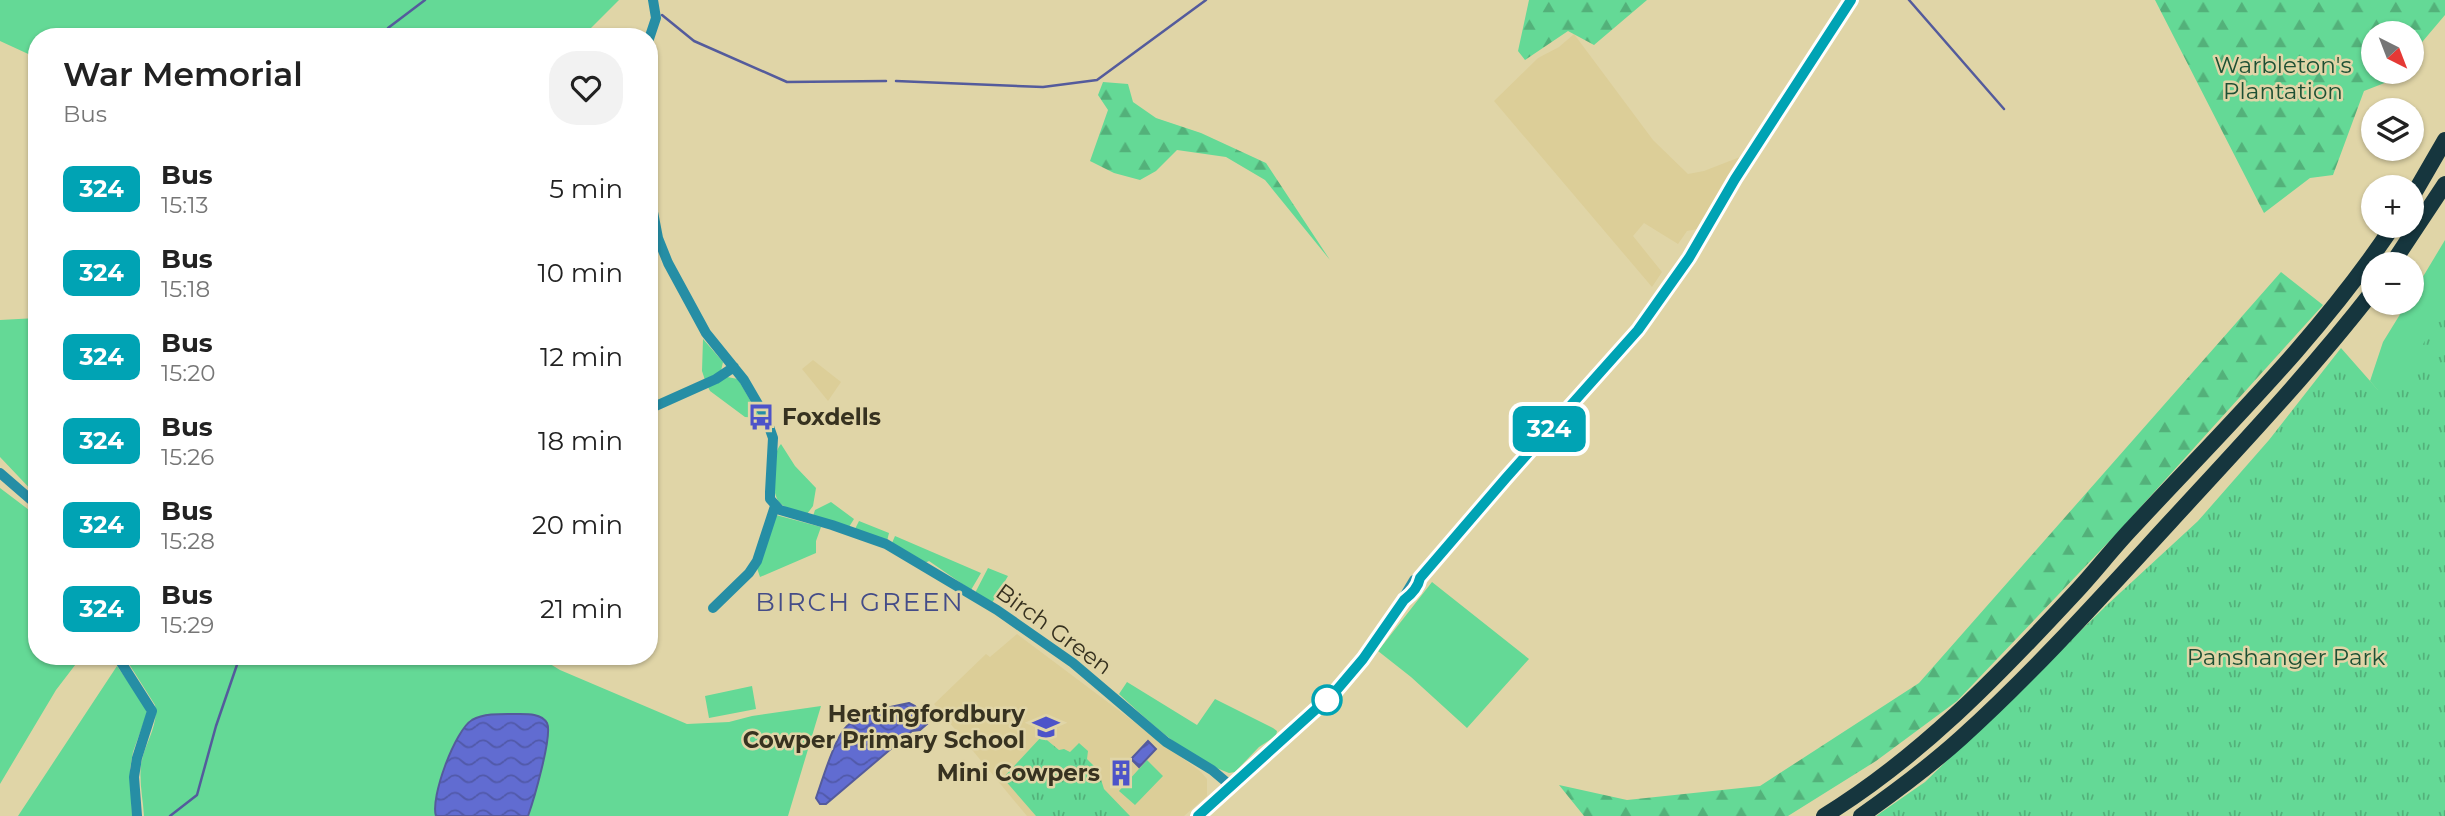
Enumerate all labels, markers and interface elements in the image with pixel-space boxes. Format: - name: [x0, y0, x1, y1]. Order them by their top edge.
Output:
- north arrow: [2361, 21, 2424, 84]
- map controls: [2361, 21, 2424, 315]
- button: heart: [549, 51, 623, 125]
- park label: Warbleton's Plantation: [2214, 51, 2352, 105]
- text: War Memorial: [63, 54, 303, 94]
- button: layers: [2361, 98, 2424, 161]
- text: Bus: [63, 100, 107, 128]
- text: Bus: [161, 159, 213, 191]
- text: 5 min: [549, 173, 623, 205]
- text: 324: [79, 174, 124, 203]
- button: +: [2361, 175, 2424, 238]
- text: 15:13: [161, 191, 208, 219]
- text: Bus: [161, 243, 213, 275]
- button: −: [2361, 252, 2424, 315]
- text: 10 min: [537, 257, 623, 289]
- text: 324: [79, 258, 124, 287]
- text: 15:18: [161, 275, 210, 303]
- text: Bus: [161, 327, 213, 359]
- text: 12 min: [540, 341, 623, 373]
- text: 324: [79, 342, 124, 371]
- text: 15:20: [161, 359, 215, 387]
- bus stop icon: Foxdells: [746, 402, 776, 432]
- place label: Foxdells: [782, 403, 881, 431]
- line badge: 324: [1509, 406, 1589, 452]
- text: Bus: [161, 411, 213, 443]
- text: 324: [1527, 414, 1571, 443]
- text: 18 min: [538, 425, 623, 457]
- text: 324: [79, 426, 124, 455]
- text: 15:26: [161, 443, 214, 471]
- text: Bus: [161, 495, 213, 527]
- text: 20 min: [532, 509, 623, 541]
- text: 324: [79, 510, 124, 539]
- text: 15:28: [161, 527, 215, 555]
- street label: Birch Green: [990, 577, 1118, 681]
- text: Bus: [161, 579, 213, 611]
- district label: BIRCH GREEN: [755, 586, 965, 618]
- text: 21 min: [540, 593, 623, 625]
- text: 324: [79, 594, 124, 623]
- text: 15:29: [161, 611, 214, 639]
- park label: Panshanger Park: [2187, 643, 2386, 671]
- unlabelled marker: [1312, 685, 1342, 715]
- place label: Hertingfordbury Cowper Primary School: [743, 700, 1025, 754]
- school or university icon: Hertingfordbury Cowper Primary School: [1031, 712, 1061, 742]
- building icon: Mini Cowpers: [1106, 758, 1136, 788]
- place label: Mini Cowpers: [937, 759, 1100, 787]

